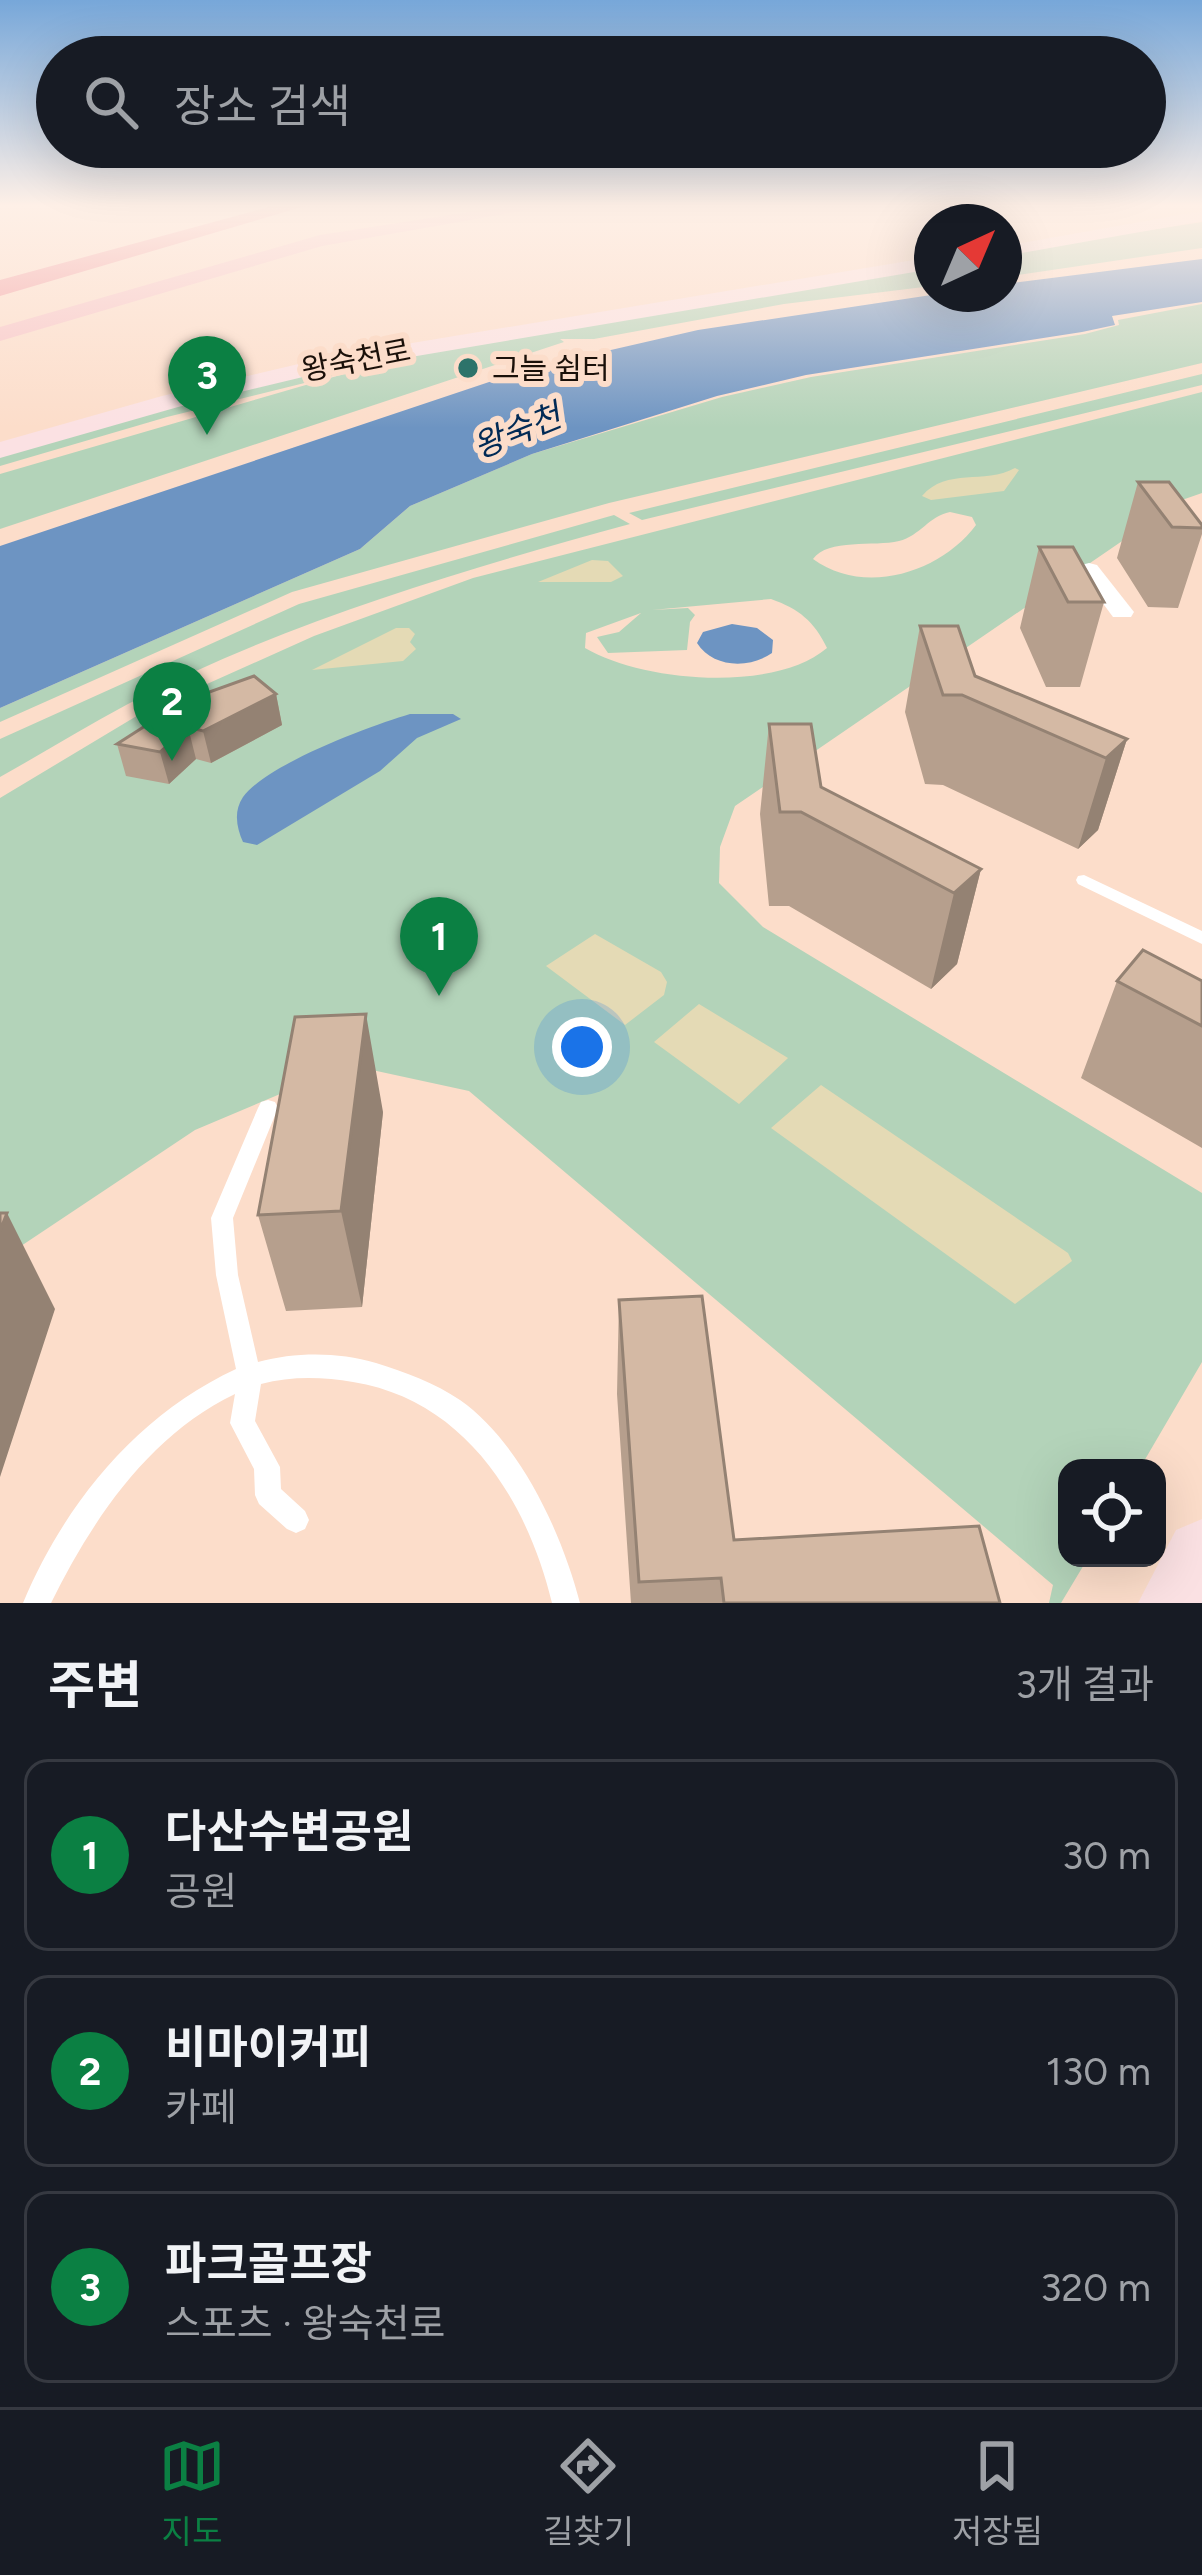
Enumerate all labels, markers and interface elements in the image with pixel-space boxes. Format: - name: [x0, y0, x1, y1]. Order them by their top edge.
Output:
- search box: [36, 36, 1166, 168]
- icon: search: [78, 69, 144, 135]
- text: 장소 검색: [174, 79, 351, 133]
- north arrow: [914, 204, 1022, 312]
- street label: 왕숙천로: [298, 331, 414, 389]
- pin: 3: [168, 336, 246, 435]
- place label: 그늘 쉼터: [492, 350, 610, 387]
- marker: 그늘 쉼터: [455, 355, 481, 381]
- water label: 왕숙천: [467, 394, 570, 466]
- pin: 2: [133, 662, 211, 761]
- pin: 1: [400, 897, 478, 996]
- your location: [552, 1017, 612, 1077]
- map controls: [1058, 1459, 1166, 1567]
- button: locate: [1058, 1459, 1166, 1567]
- text: 주변: [48, 1655, 142, 1716]
- text: 3개 결과: [1016, 1661, 1154, 1708]
- text: 다산수변공원: [165, 1804, 413, 1858]
- text: 1: [82, 1832, 98, 1879]
- text: 30 m: [1062, 1832, 1151, 1879]
- text: 공원: [165, 1868, 237, 1915]
- text: 비마이커피: [165, 2020, 372, 2074]
- text: 2: [79, 2048, 101, 2095]
- text: 130 m: [1046, 2048, 1151, 2095]
- text: 카페: [165, 2084, 237, 2131]
- text: 파크골프장: [165, 2236, 372, 2290]
- text: 3: [79, 2264, 101, 2311]
- text: 320 m: [1040, 2264, 1151, 2311]
- text: 스포츠 · 왕숙천로: [165, 2300, 445, 2347]
- tab: 지도: [159, 2433, 225, 2553]
- tab: 길찾기: [543, 2433, 634, 2553]
- tab: 저장됨: [952, 2433, 1043, 2553]

